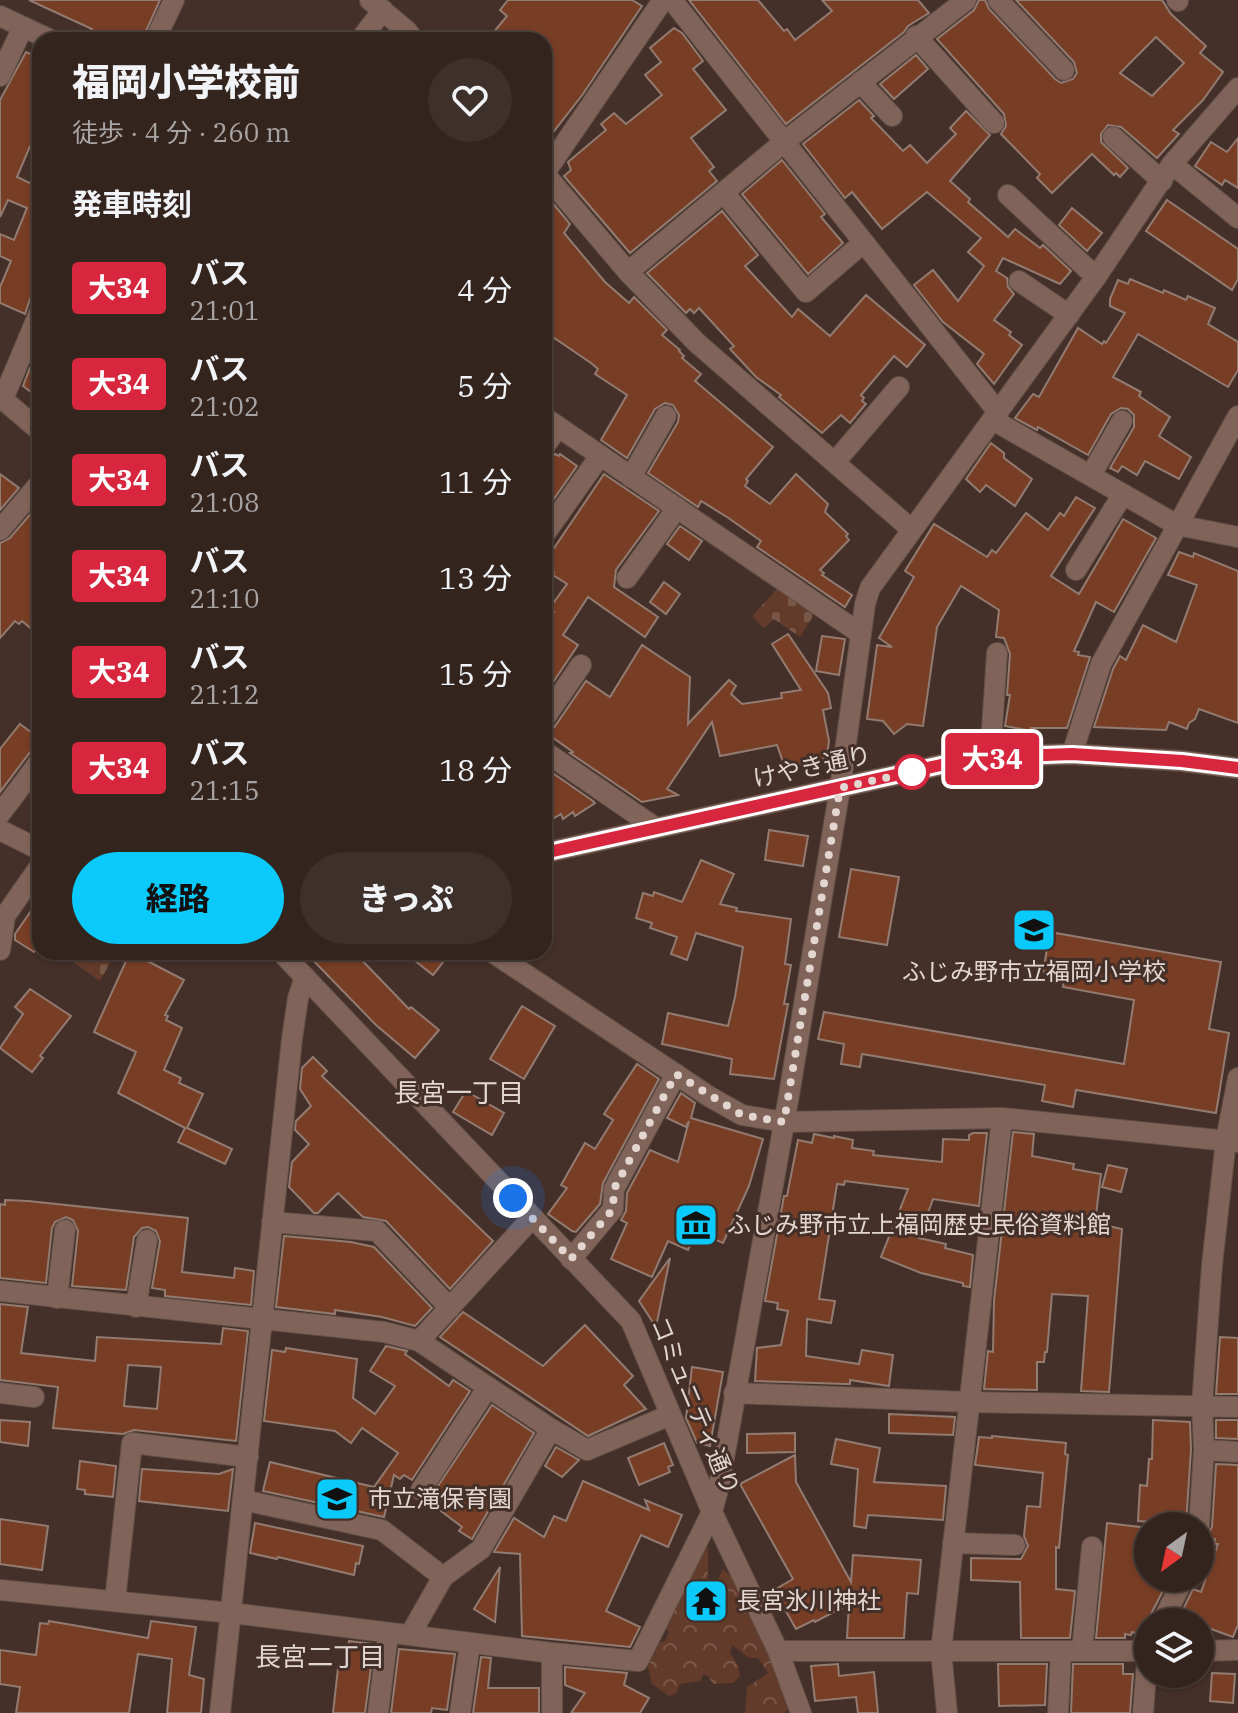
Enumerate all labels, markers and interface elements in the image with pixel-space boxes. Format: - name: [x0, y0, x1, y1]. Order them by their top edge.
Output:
- text: 福岡小学校前: [72, 57, 300, 106]
- button: heart: [428, 58, 512, 142]
- text: 徒歩 · 4 分 · 260 m: [72, 115, 290, 149]
- text: 発車時刻: [72, 184, 192, 223]
- text: バス: [190, 253, 250, 292]
- text: 大34: [88, 269, 150, 306]
- text: 4 分: [457, 270, 512, 309]
- text: 21:01: [190, 293, 260, 327]
- text: バス: [190, 349, 250, 388]
- text: 大34: [88, 365, 150, 402]
- text: 5 分: [457, 366, 512, 405]
- text: 21:02: [190, 389, 260, 423]
- text: バス: [190, 445, 250, 484]
- text: 大34: [88, 461, 150, 498]
- text: 11 分: [439, 462, 512, 501]
- text: 21:08: [190, 485, 260, 519]
- text: バス: [190, 541, 250, 580]
- text: 大34: [88, 557, 150, 594]
- text: 13 分: [439, 558, 512, 597]
- text: 21:10: [190, 581, 260, 615]
- text: バス: [190, 637, 250, 676]
- text: 大34: [88, 653, 150, 690]
- text: 15 分: [439, 654, 512, 693]
- text: 21:12: [190, 677, 260, 711]
- text: バス: [190, 733, 250, 772]
- line badge: 大34: [946, 733, 1038, 785]
- street label: けやき通り: [750, 738, 874, 794]
- text: 大34: [961, 740, 1023, 777]
- text: 大34: [88, 749, 150, 786]
- text: 18 分: [439, 750, 512, 789]
- unlabelled marker: [895, 755, 929, 789]
- text: 21:15: [190, 773, 260, 807]
- button: 経路: [72, 852, 284, 944]
- button: きっぷ: [300, 852, 512, 944]
- school or university icon: ふじみ野市立福岡小学校: [1010, 906, 1058, 954]
- place label: ふじみ野市立福岡小学校: [902, 955, 1166, 987]
- district label: 長宮一丁目: [394, 1075, 524, 1109]
- your location: [493, 1178, 533, 1218]
- museum icon: ふじみ野市立上福岡歴史民俗資料館: [672, 1201, 720, 1249]
- place label: ふじみ野市立上福岡歴史民俗資料館: [727, 1208, 1111, 1240]
- street label: コミュニティ通り: [644, 1312, 748, 1500]
- school or university icon: 市立滝保育園: [313, 1475, 361, 1523]
- place label: 市立滝保育園: [368, 1482, 512, 1514]
- north arrow: [1134, 1512, 1214, 1592]
- map controls: [1134, 1512, 1214, 1688]
- temple icon: 長宮氷川神社: [682, 1577, 730, 1625]
- place label: 長宮氷川神社: [737, 1584, 881, 1616]
- button: layers: [1134, 1608, 1214, 1688]
- district label: 長宮二丁目: [255, 1639, 385, 1673]

